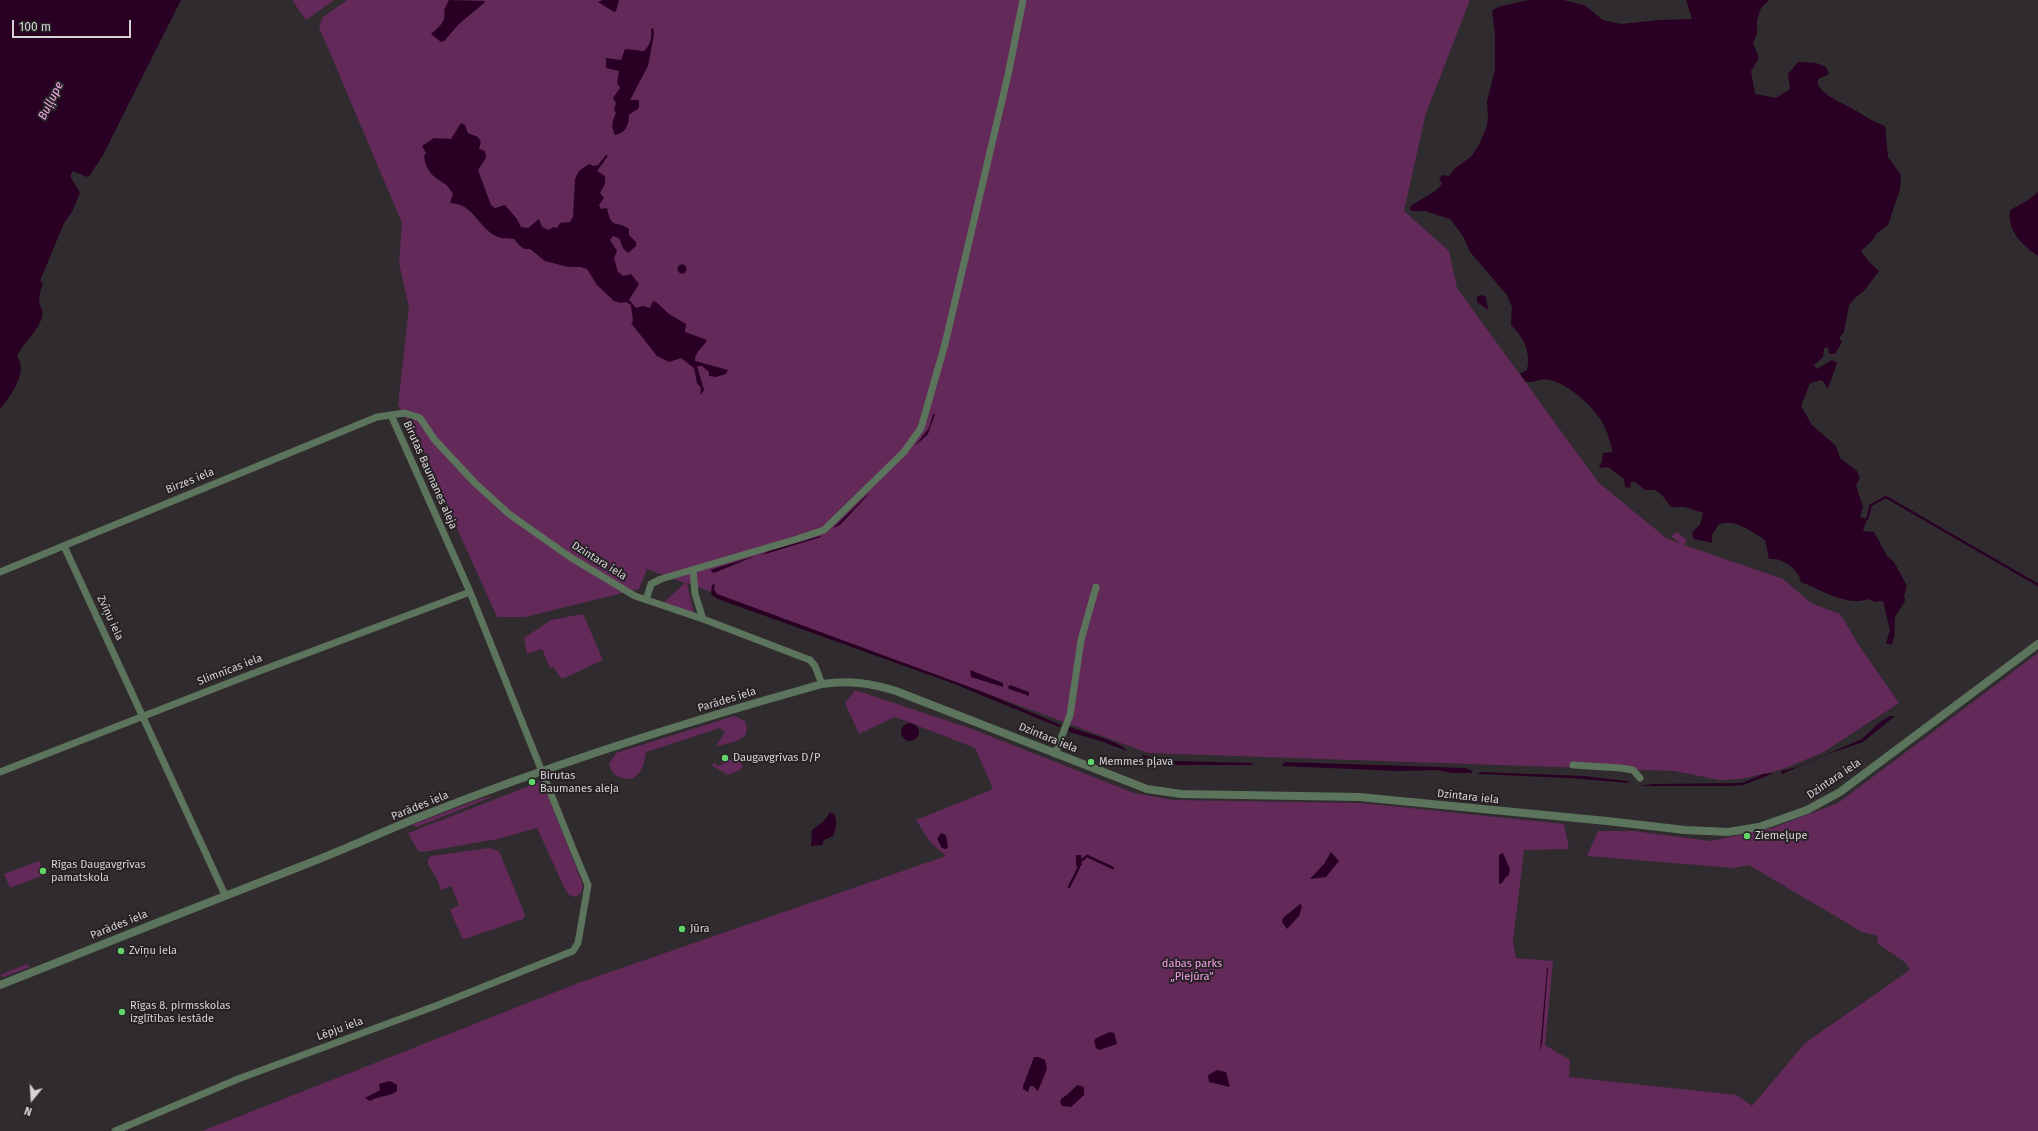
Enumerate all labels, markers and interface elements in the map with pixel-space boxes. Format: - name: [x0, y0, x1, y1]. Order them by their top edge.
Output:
- scale bar: [14, 12, 133, 38]
- text: 100 m: [19, 20, 51, 34]
- water label: Buļļupe: [35, 79, 67, 123]
- street label: Birutas Baumanes aleja: [400, 419, 460, 531]
- street label: Birzes iela: [164, 465, 216, 497]
- street label: Dzintara iela: [569, 539, 629, 583]
- street label: Zvīņu iela: [94, 593, 126, 643]
- street label: Slimnīcas iela: [196, 652, 264, 688]
- street label: Parādes iela: [696, 685, 758, 715]
- street label: Dzintara iela: [1017, 720, 1079, 756]
- place label: Daugavgrīvas D/P: [733, 751, 821, 765]
- marker: Daugavgrīvas D/P: [720, 753, 730, 763]
- place label: Memmes pļava: [1099, 755, 1173, 769]
- street label: Dzintara iela: [1805, 756, 1863, 802]
- marker: Memmes pļava: [1086, 757, 1096, 767]
- place label: Birutas Baumanes aleja: [540, 769, 619, 795]
- marker: Birutas Baumanes aleja: [527, 777, 537, 787]
- street label: Dzintara iela: [1436, 787, 1500, 807]
- street label: Parādes iela: [389, 789, 451, 823]
- place label: Ziemeļupe: [1755, 829, 1807, 843]
- marker: Ziemeļupe: [1742, 831, 1752, 841]
- place label: Rīgas Daugavgrīvas pamatskola: [51, 858, 146, 884]
- marker: Rīgas Daugavgrīvas pamatskola: [38, 866, 48, 876]
- street label: Parādes iela: [88, 908, 150, 942]
- place label: Jūra: [690, 922, 710, 936]
- marker: Jūra: [677, 924, 687, 934]
- place label: Zvīņu iela: [129, 944, 177, 958]
- marker: Zvīņu iela: [116, 946, 126, 956]
- park label: dabas parks „Piejūra”: [1162, 957, 1222, 983]
- place label: Rīgas 8. pirmsskolas izglītības iestāde: [130, 999, 230, 1025]
- marker: Rīgas 8. pirmsskolas izglītības iestāde: [117, 1007, 127, 1017]
- street label: Lēpju iela: [315, 1015, 365, 1043]
- north arrow: [12, 1079, 52, 1119]
- text: N: [23, 1104, 34, 1118]

